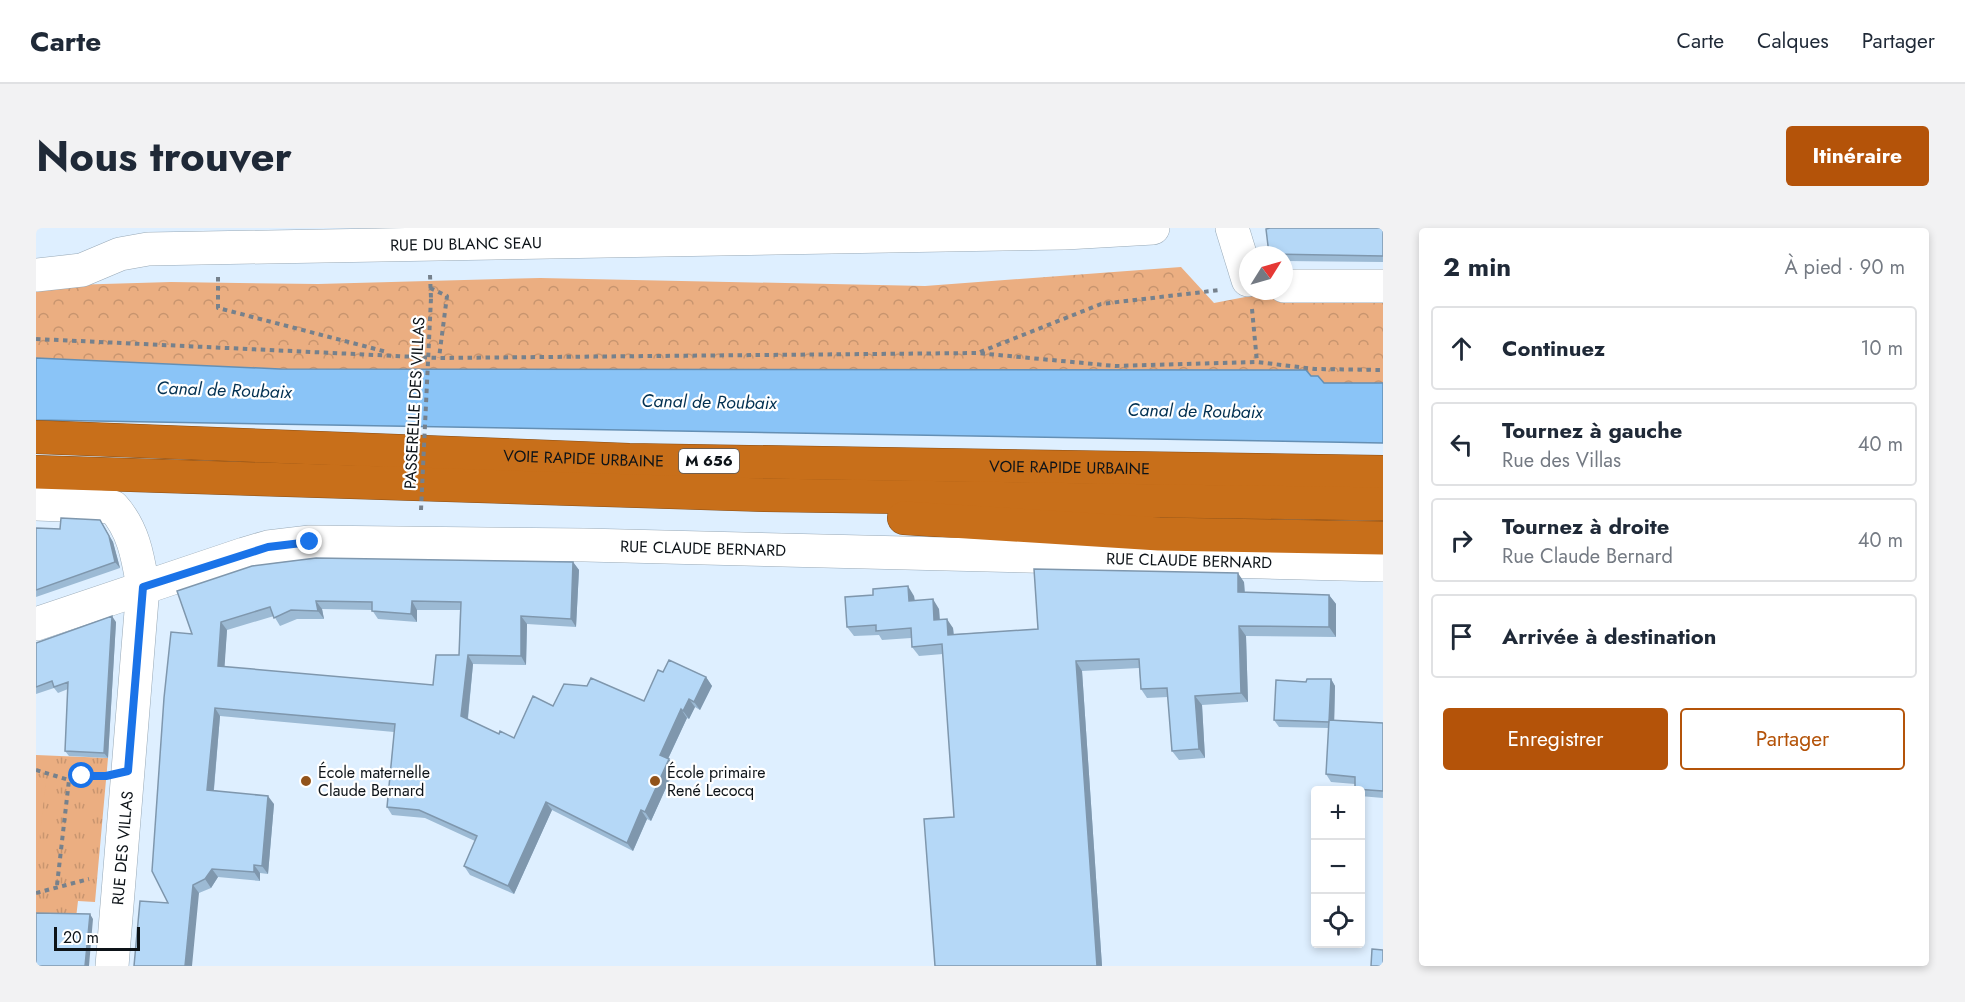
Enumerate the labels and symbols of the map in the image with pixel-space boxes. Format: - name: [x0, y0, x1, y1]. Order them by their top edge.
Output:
- street label: RUE DU BLANC SEAU: [390, 231, 542, 257]
- north arrow: [1239, 246, 1293, 300]
- street label: PASSERELLE DES VILLAS: [399, 316, 431, 490]
- water label: Canal de Roubaix: [156, 375, 294, 405]
- water label: Canal de Roubaix: [641, 388, 778, 416]
- water label: Canal de Roubaix: [1127, 397, 1264, 425]
- street label: VOIE RAPIDE URBAINE: [503, 444, 664, 473]
- road number: M 656: [679, 449, 739, 473]
- street label: VOIE RAPIDE URBAINE: [989, 455, 1150, 480]
- route end: [296, 528, 322, 554]
- street label: RUE CLAUDE BERNARD: [620, 535, 787, 562]
- street label: RUE CLAUDE BERNARD: [1106, 547, 1272, 574]
- place label: École maternelle Claude Bernard: [318, 761, 430, 802]
- place label: École primaire René Lecocq: [667, 761, 766, 802]
- route start: [68, 762, 94, 788]
- marker: École maternelle Claude Bernard: [299, 774, 313, 788]
- marker: École primaire René Lecocq: [648, 774, 662, 788]
- street label: RUE DES VILLAS: [106, 790, 139, 906]
- scale bar: [54, 924, 140, 952]

